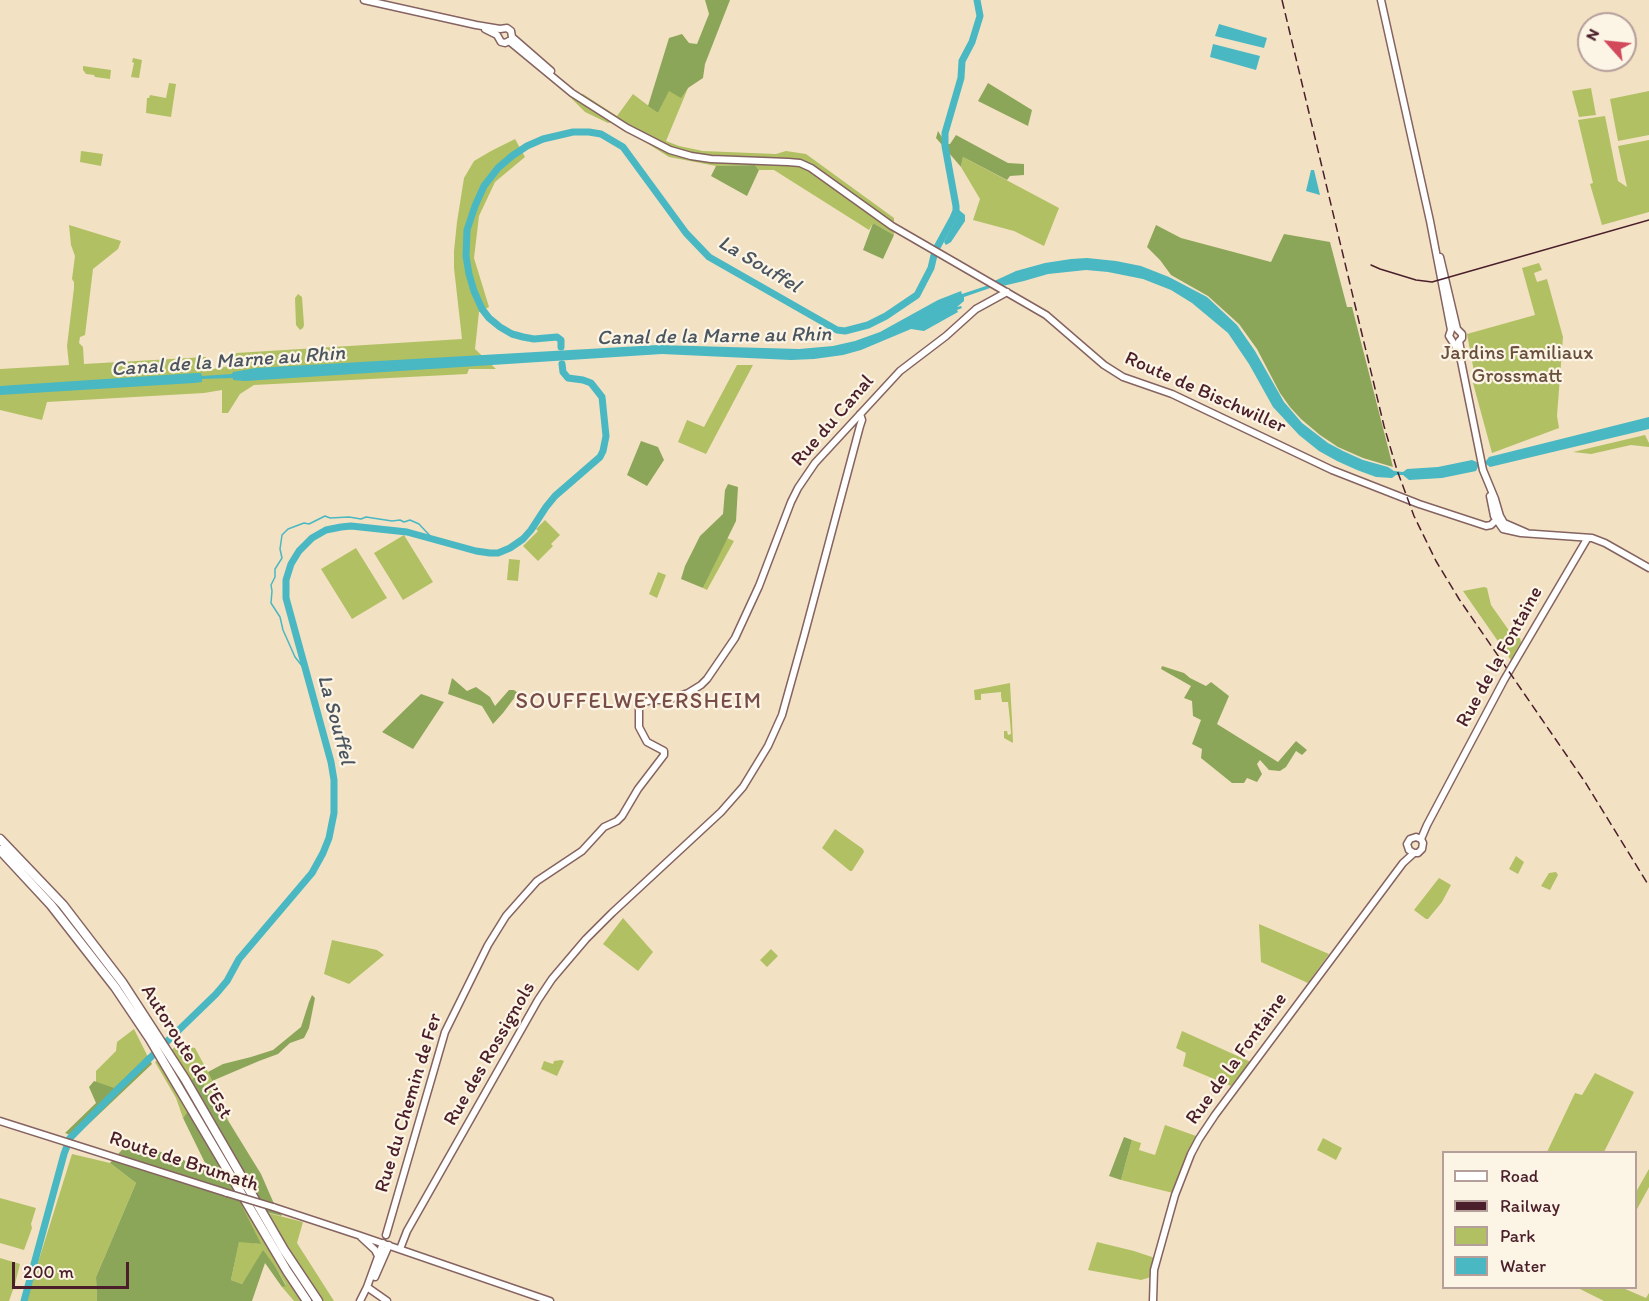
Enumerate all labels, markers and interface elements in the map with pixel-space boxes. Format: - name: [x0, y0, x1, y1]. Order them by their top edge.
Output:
- north arrow: [1577, 12, 1637, 72]
- text: N: [1581, 25, 1603, 44]
- water label: La Souffel: [713, 231, 805, 299]
- water label: Canal de la Marne au Rhin: [597, 322, 831, 352]
- water label: Canal de la Marne au Rhin: [110, 341, 346, 383]
- park label: Jardins Familiaux Grossmatt: [1441, 342, 1593, 389]
- street label: Route de Bischwiller: [1121, 347, 1289, 439]
- street label: Rue du Canal: [787, 370, 879, 472]
- street label: Rue de la Fontaine: [1451, 582, 1549, 732]
- water label: La Souffel: [311, 672, 359, 768]
- district label: SOUFFELWEYERSHEIM: [515, 689, 763, 715]
- street label: Rue des Rossignols: [439, 978, 541, 1130]
- street label: Autoroute de l’Est: [135, 981, 237, 1123]
- street label: Rue de la Fontaine: [1181, 988, 1293, 1130]
- street label: Rue du Chemin de Fer: [370, 1011, 448, 1195]
- street label: Route de Brumath: [106, 1126, 262, 1198]
- legend: [1442, 1151, 1637, 1289]
- text: Road: [1500, 1165, 1539, 1187]
- text: Railway: [1500, 1195, 1560, 1217]
- text: Park: [1500, 1225, 1535, 1247]
- scale bar: [15, 1250, 132, 1288]
- text: Water: [1500, 1255, 1546, 1277]
- text: 200 m: [23, 1261, 74, 1283]

